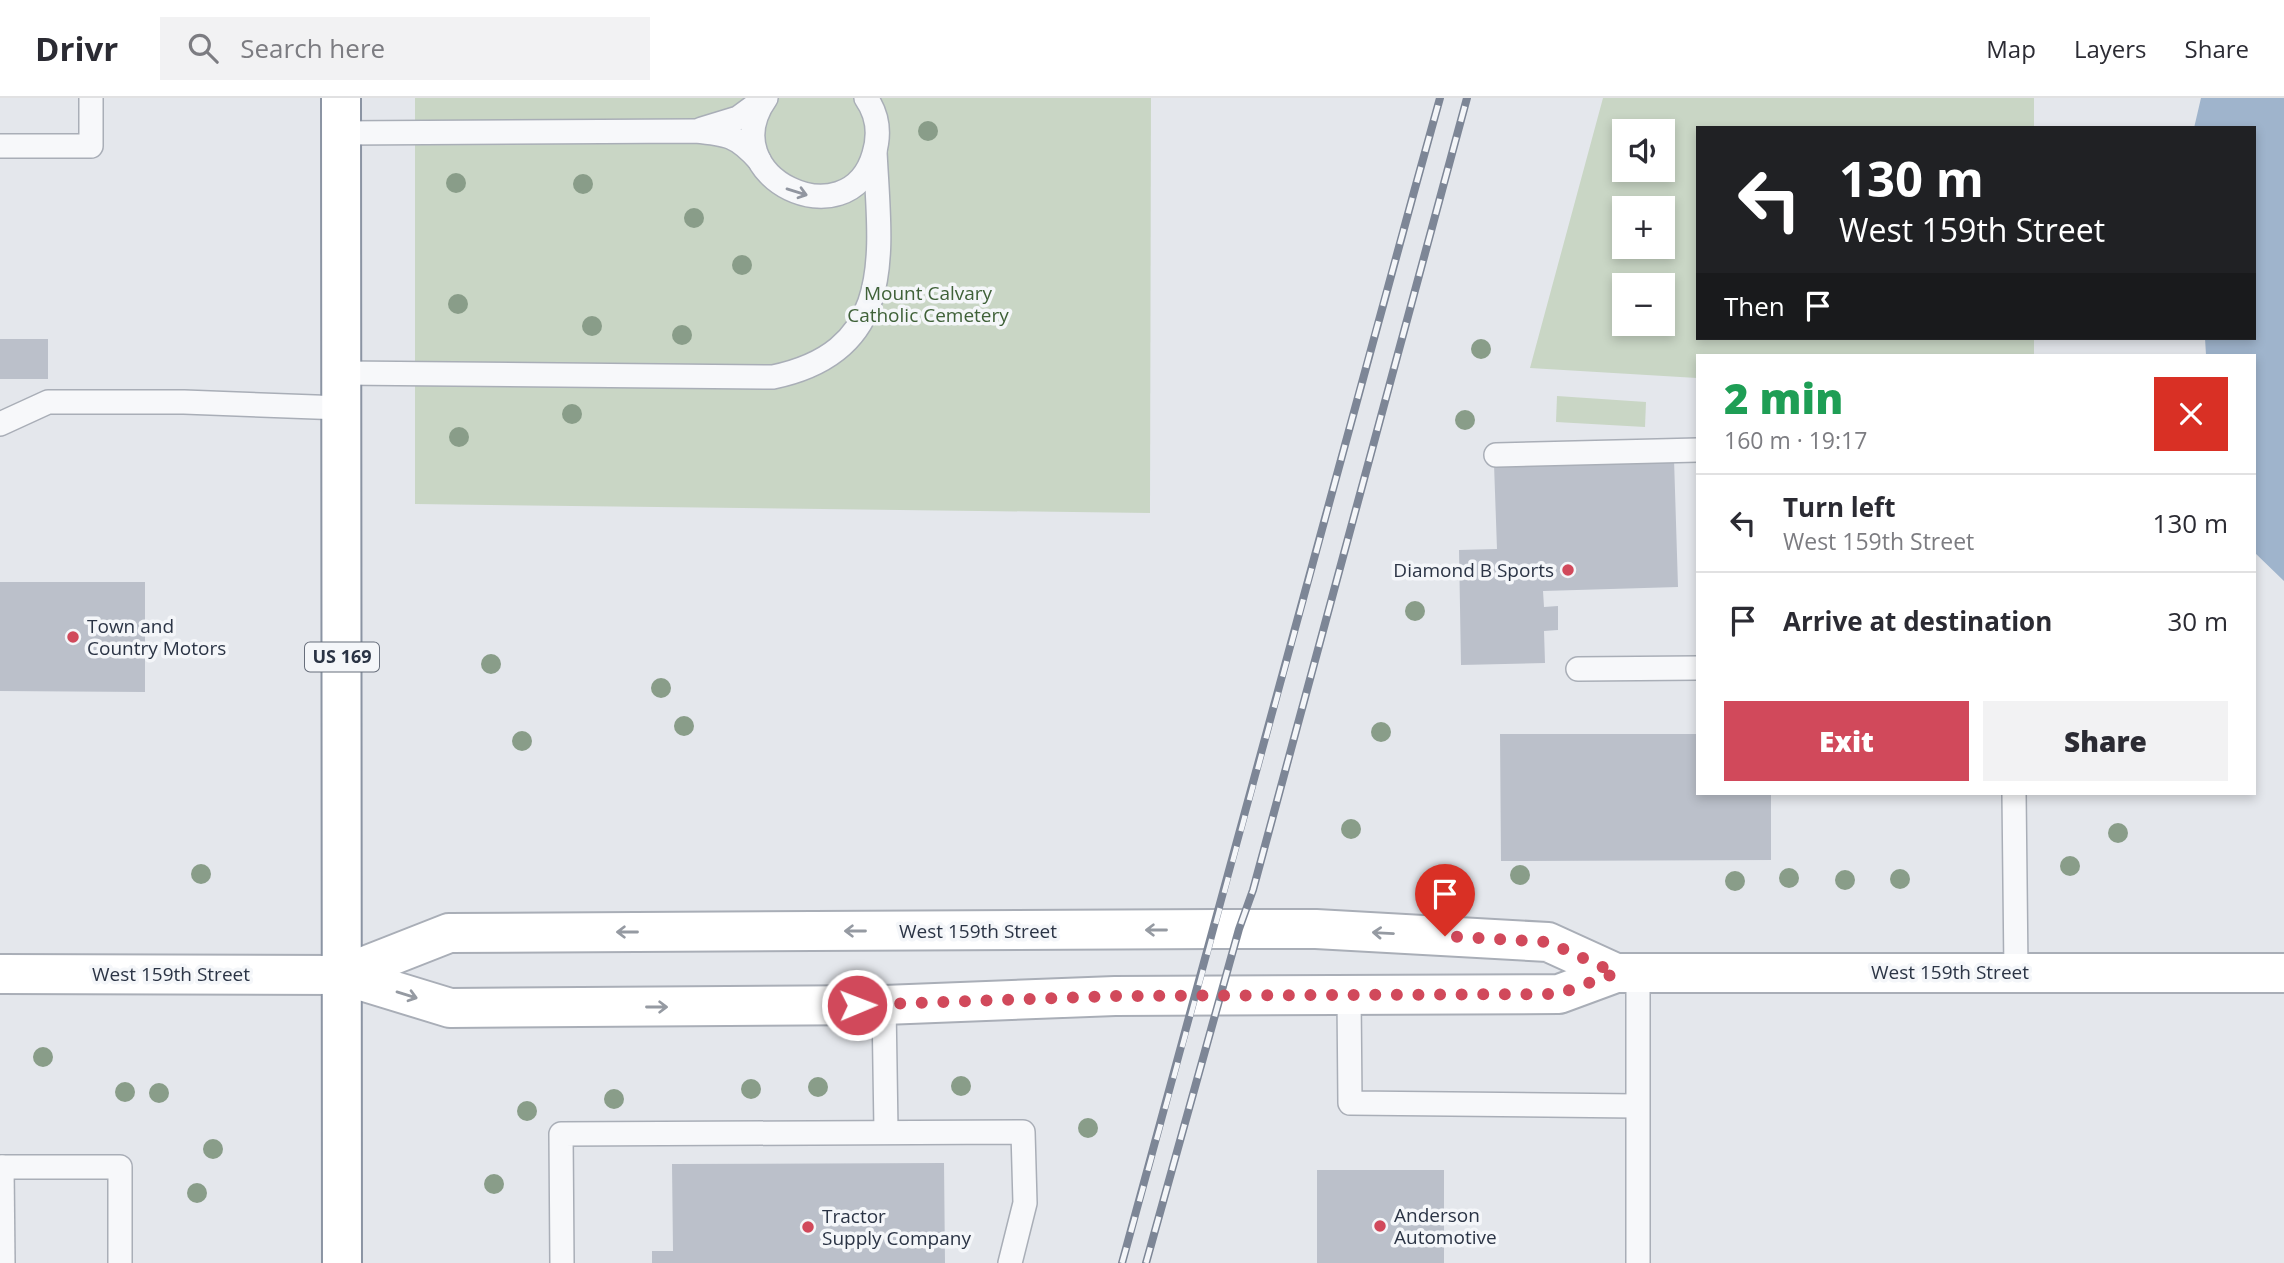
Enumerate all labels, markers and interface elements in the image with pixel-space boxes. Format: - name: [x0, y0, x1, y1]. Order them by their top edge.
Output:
- search box: [160, 17, 650, 80]
- text: Drivr: [35, 26, 118, 71]
- icon: search: [184, 29, 222, 67]
- text: Search here: [240, 30, 385, 66]
- text: Map: [1986, 32, 2036, 65]
- text: Layers: [2074, 32, 2147, 65]
- text: Share: [2185, 32, 2249, 65]
- map controls: [1612, 119, 1675, 336]
- button: sound: [1612, 119, 1675, 182]
- text: 130 m: [1839, 145, 1984, 211]
- icon: left: [1724, 154, 1815, 245]
- one-way arrow: [786, 187, 808, 200]
- button: +: [1612, 196, 1675, 259]
- text: West 159th Street: [1839, 208, 2105, 251]
- button: −: [1612, 273, 1675, 336]
- park label: Mount Calvary Catholic Cemetery: [847, 280, 1009, 328]
- icon: arrive: [1799, 287, 1837, 325]
- text: Then: [1724, 288, 1785, 324]
- text: 2 min: [1724, 369, 1843, 426]
- button: close: [2154, 377, 2228, 451]
- text: 160 m · 19:17: [1724, 424, 1867, 456]
- text: Turn left: [1783, 489, 1895, 525]
- icon: left: [1724, 504, 1762, 542]
- text: 130 m: [2153, 505, 2228, 541]
- text: West 159th Street: [1783, 525, 1974, 557]
- place label: Diamond B Sports: [1393, 557, 1554, 583]
- marker: Diamond B Sports: [1560, 562, 1576, 578]
- icon: arrive: [1724, 602, 1762, 640]
- text: Arrive at destination: [1783, 603, 2052, 639]
- text: 30 m: [2167, 603, 2228, 639]
- place label: Town and Country Motors: [87, 613, 226, 661]
- marker: Town and Country Motors: [65, 629, 81, 645]
- road number: US 169: [305, 642, 379, 672]
- button: Exit: [1724, 701, 1969, 781]
- button: Share: [1983, 701, 2228, 781]
- pin: [1415, 864, 1475, 936]
- icon: arrive: [1426, 875, 1464, 913]
- street label: West 159th Street: [899, 918, 1057, 944]
- one-way arrow: [1144, 923, 1167, 937]
- one-way arrow: [843, 924, 866, 938]
- one-way arrow: [616, 925, 639, 939]
- one-way arrow: [1372, 926, 1395, 939]
- street label: West 159th Street: [1871, 959, 2029, 985]
- street label: West 159th Street: [92, 961, 250, 987]
- position arrow: [820, 968, 894, 1042]
- one-way arrow: [396, 989, 418, 1002]
- one-way arrow: [645, 1000, 668, 1014]
- place label: Anderson Automotive: [1394, 1202, 1497, 1250]
- place label: Tractor Supply Company: [822, 1203, 971, 1251]
- marker: Anderson Automotive: [1372, 1218, 1388, 1234]
- marker: Tractor Supply Company: [800, 1219, 816, 1235]

